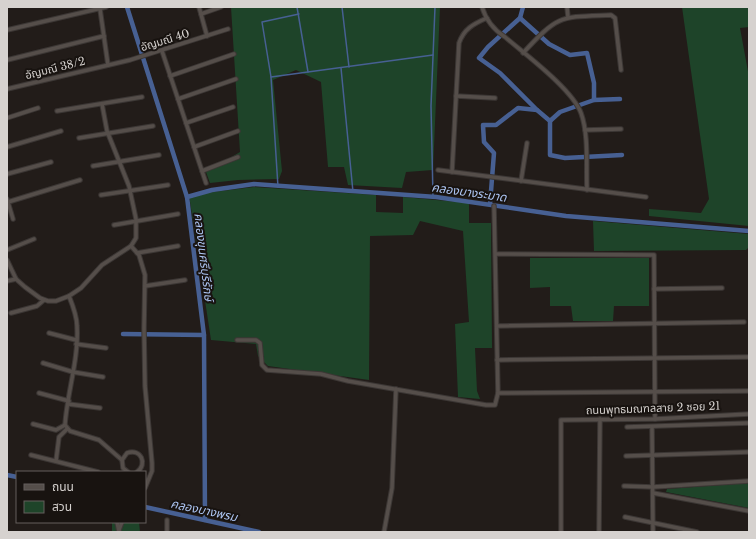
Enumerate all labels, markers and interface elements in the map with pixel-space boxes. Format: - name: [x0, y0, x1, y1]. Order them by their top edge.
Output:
- street label: อัญมณี 40: [139, 26, 191, 54]
- street label: อัญมณี 38/2: [23, 54, 87, 82]
- water label: คลองบางระมาด: [430, 179, 508, 205]
- water label: คลองขุนศรีบุรีรักษ์: [190, 212, 217, 304]
- street label: ถนนพุทธมณฑลสาย 2 ซอย 21: [586, 399, 721, 417]
- legend: [16, 471, 146, 523]
- text: ถนน: [52, 479, 74, 494]
- water label: คลองบางพรม: [169, 496, 240, 525]
- text: สวน: [52, 499, 72, 514]

